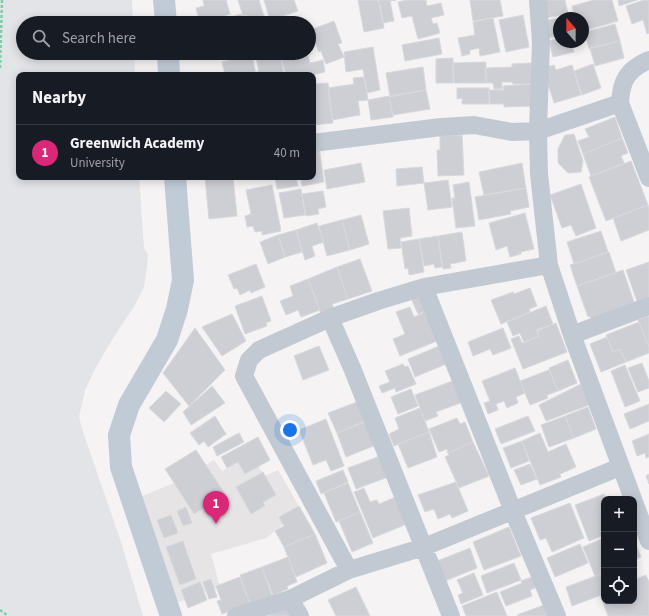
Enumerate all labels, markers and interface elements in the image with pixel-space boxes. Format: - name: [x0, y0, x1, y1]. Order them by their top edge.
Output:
- north arrow: [553, 12, 589, 48]
- search box: [16, 16, 316, 60]
- icon: search: [30, 27, 52, 49]
- text: Search here: [62, 28, 136, 49]
- text: Nearby: [32, 86, 86, 110]
- text: Greenwich Academy: [70, 133, 204, 154]
- text: 1: [42, 144, 48, 162]
- text: 40 m: [274, 144, 300, 162]
- text: University: [70, 154, 125, 172]
- your location: [280, 420, 300, 440]
- pin: 1: [203, 491, 229, 524]
- map controls: [601, 496, 637, 604]
- button: +: [601, 496, 637, 532]
- button: −: [601, 532, 637, 568]
- button: locate: [601, 568, 637, 604]

